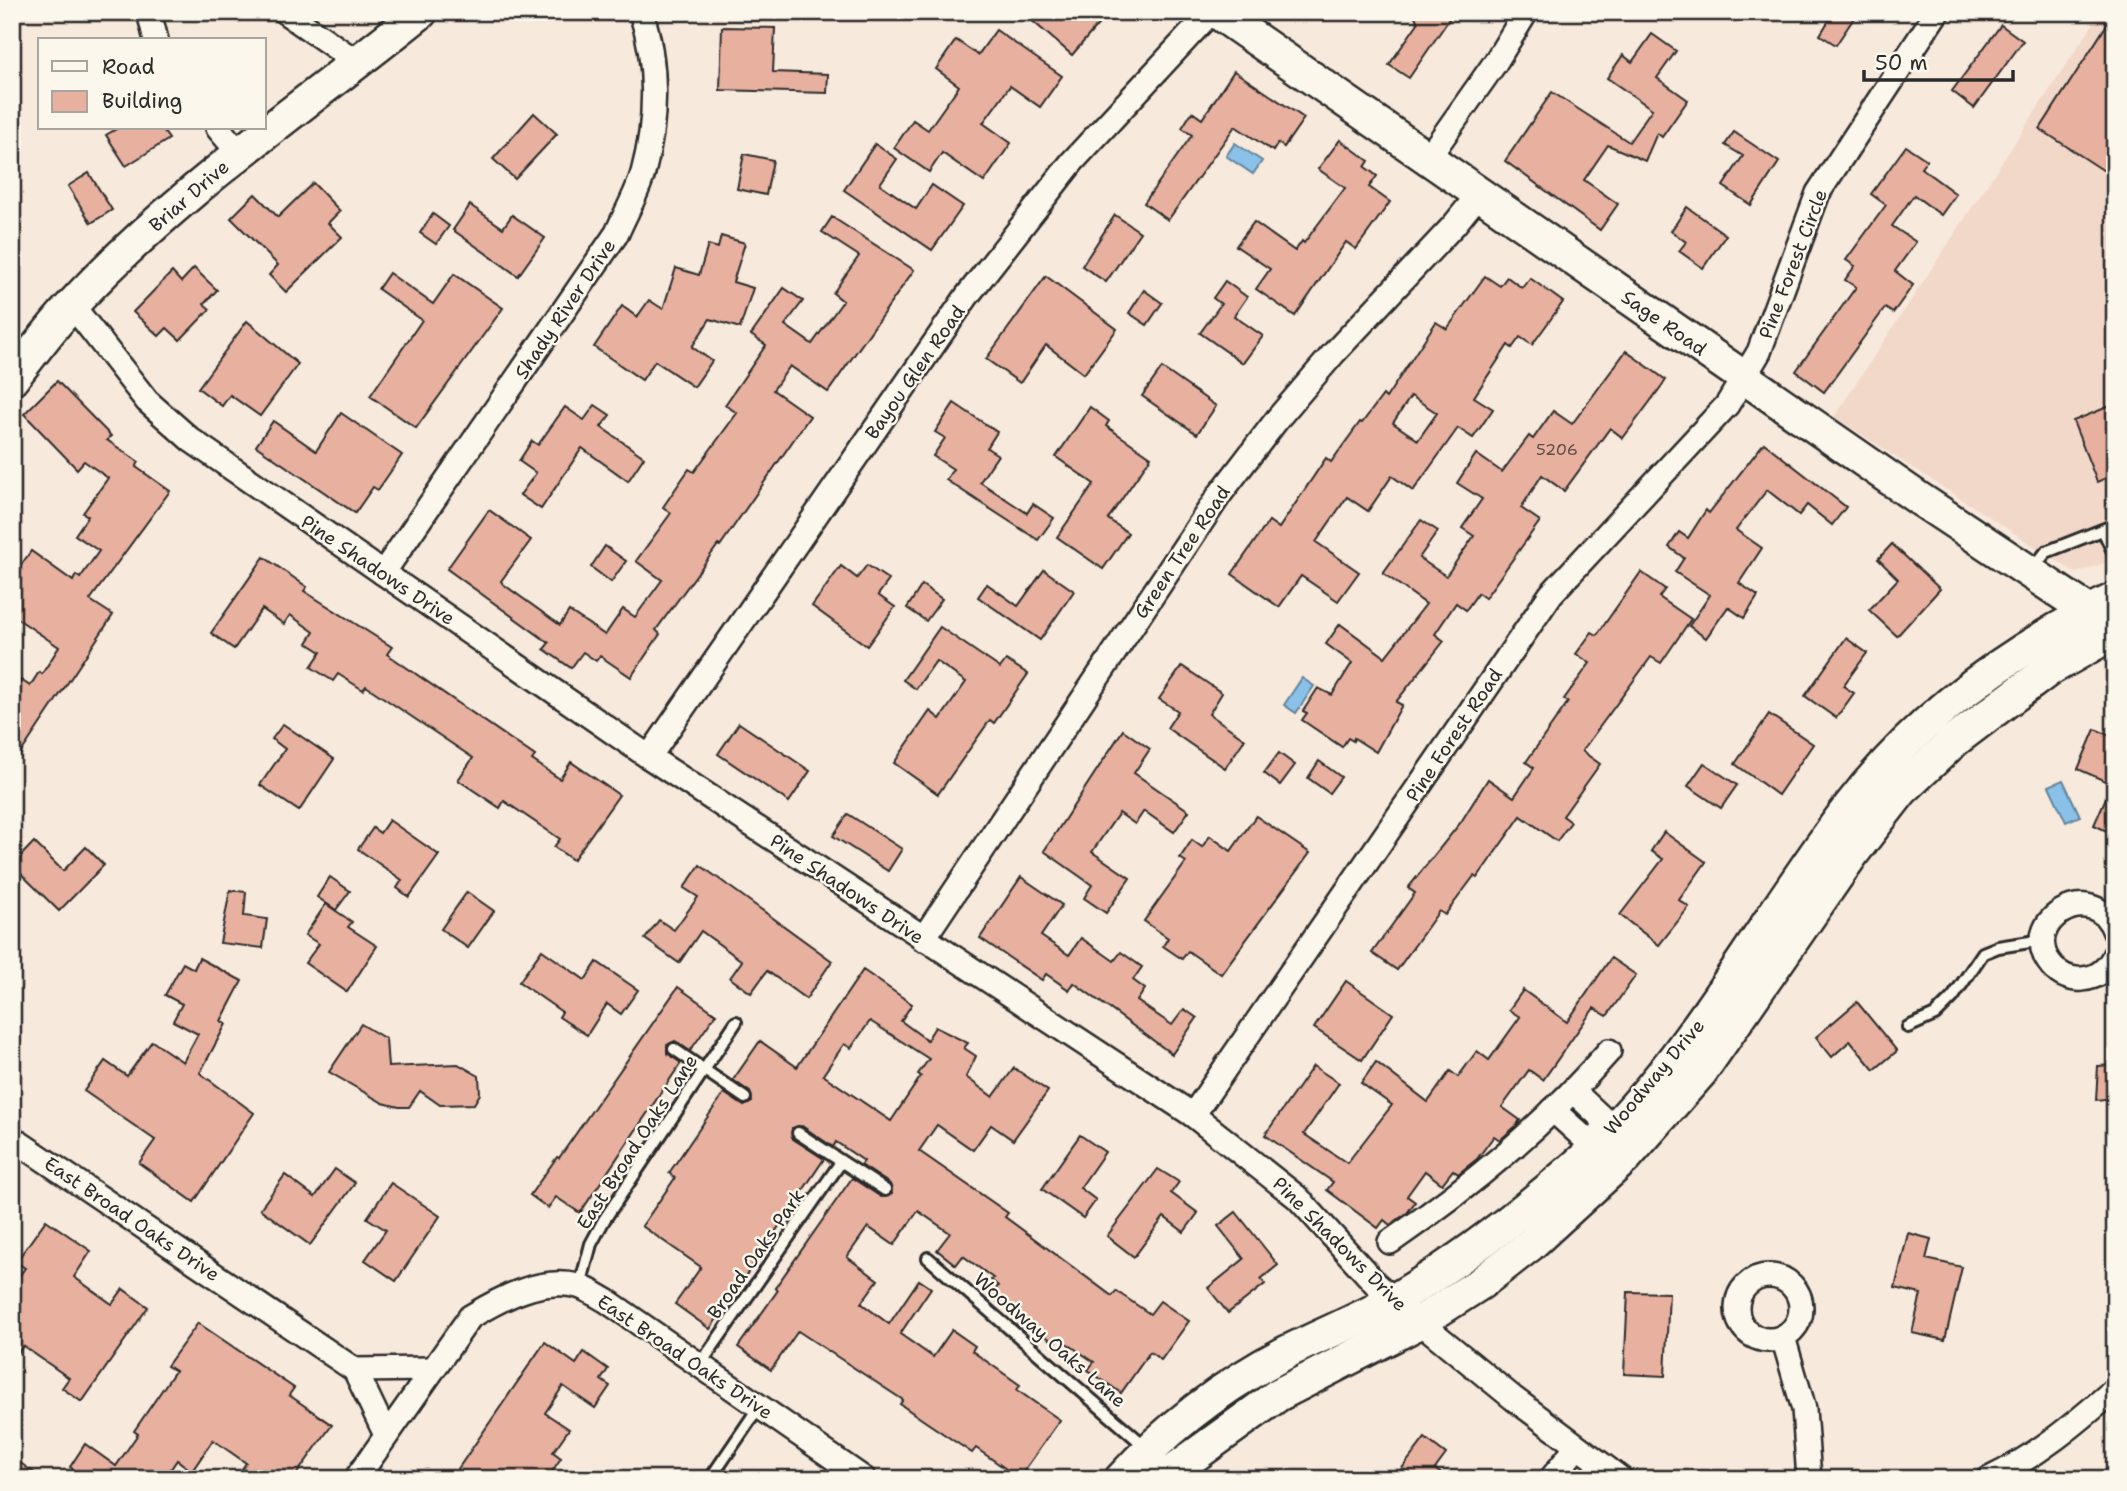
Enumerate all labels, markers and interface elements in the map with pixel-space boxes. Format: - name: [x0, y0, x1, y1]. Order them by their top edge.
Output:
- legend: [38, 38, 266, 130]
- scale bar: [1864, 38, 2013, 82]
- text: 50 m: [1875, 49, 1928, 77]
- text: Road: [102, 53, 155, 81]
- text: Building: [102, 87, 182, 115]
- street label: Briar Drive: [144, 154, 234, 238]
- street label: Pine Forest Circle: [1753, 186, 1833, 342]
- street label: Shady River Drive: [509, 234, 621, 384]
- street label: Sage Road: [1617, 285, 1711, 361]
- street label: Bayou Glen Road: [859, 300, 971, 444]
- house number: 5206: [1536, 439, 1578, 460]
- street label: Green Tree Road: [1128, 481, 1236, 623]
- street label: Pine Shadows Drive: [296, 509, 460, 631]
- street label: Pine Forest Road: [1400, 663, 1508, 807]
- street label: Pine Shadows Drive: [765, 828, 929, 950]
- street label: Woodway Drive: [1598, 1014, 1710, 1140]
- street label: East Broad Oaks Lane: [571, 1050, 703, 1234]
- street label: East Broad Oaks Drive: [39, 1151, 225, 1287]
- street label: Pine Shadows Drive: [1267, 1171, 1413, 1317]
- street label: Broad Oaks Park: [702, 1184, 810, 1324]
- street label: Woodway Oaks Lane: [969, 1267, 1131, 1413]
- street label: East Broad Oaks Drive: [592, 1289, 778, 1425]

